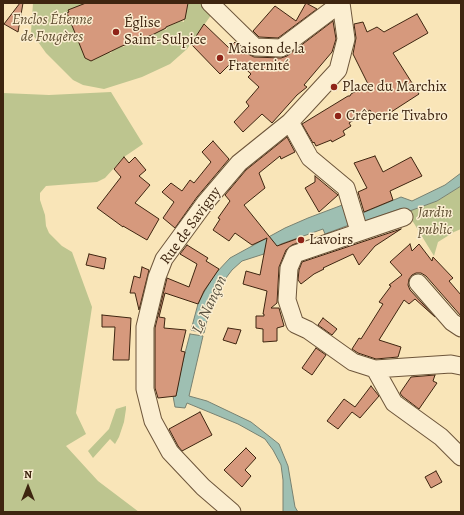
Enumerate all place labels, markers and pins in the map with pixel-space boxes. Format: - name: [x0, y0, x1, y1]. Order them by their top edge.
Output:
- place label: Église Saint-Sulpice: [124, 14, 206, 49]
- marker: Église Saint-Sulpice: [111, 27, 121, 37]
- place label: Maison de la Fraternité: [228, 40, 305, 75]
- marker: Maison de la Fraternité: [215, 53, 225, 63]
- place label: Place du Marchix: [342, 78, 447, 96]
- marker: Place du Marchix: [329, 82, 339, 92]
- place label: Crêperie Tivabro: [346, 107, 448, 125]
- marker: Crêperie Tivabro: [333, 111, 343, 121]
- place label: Lavoirs: [309, 231, 353, 249]
- marker: Lavoirs: [296, 235, 306, 245]

